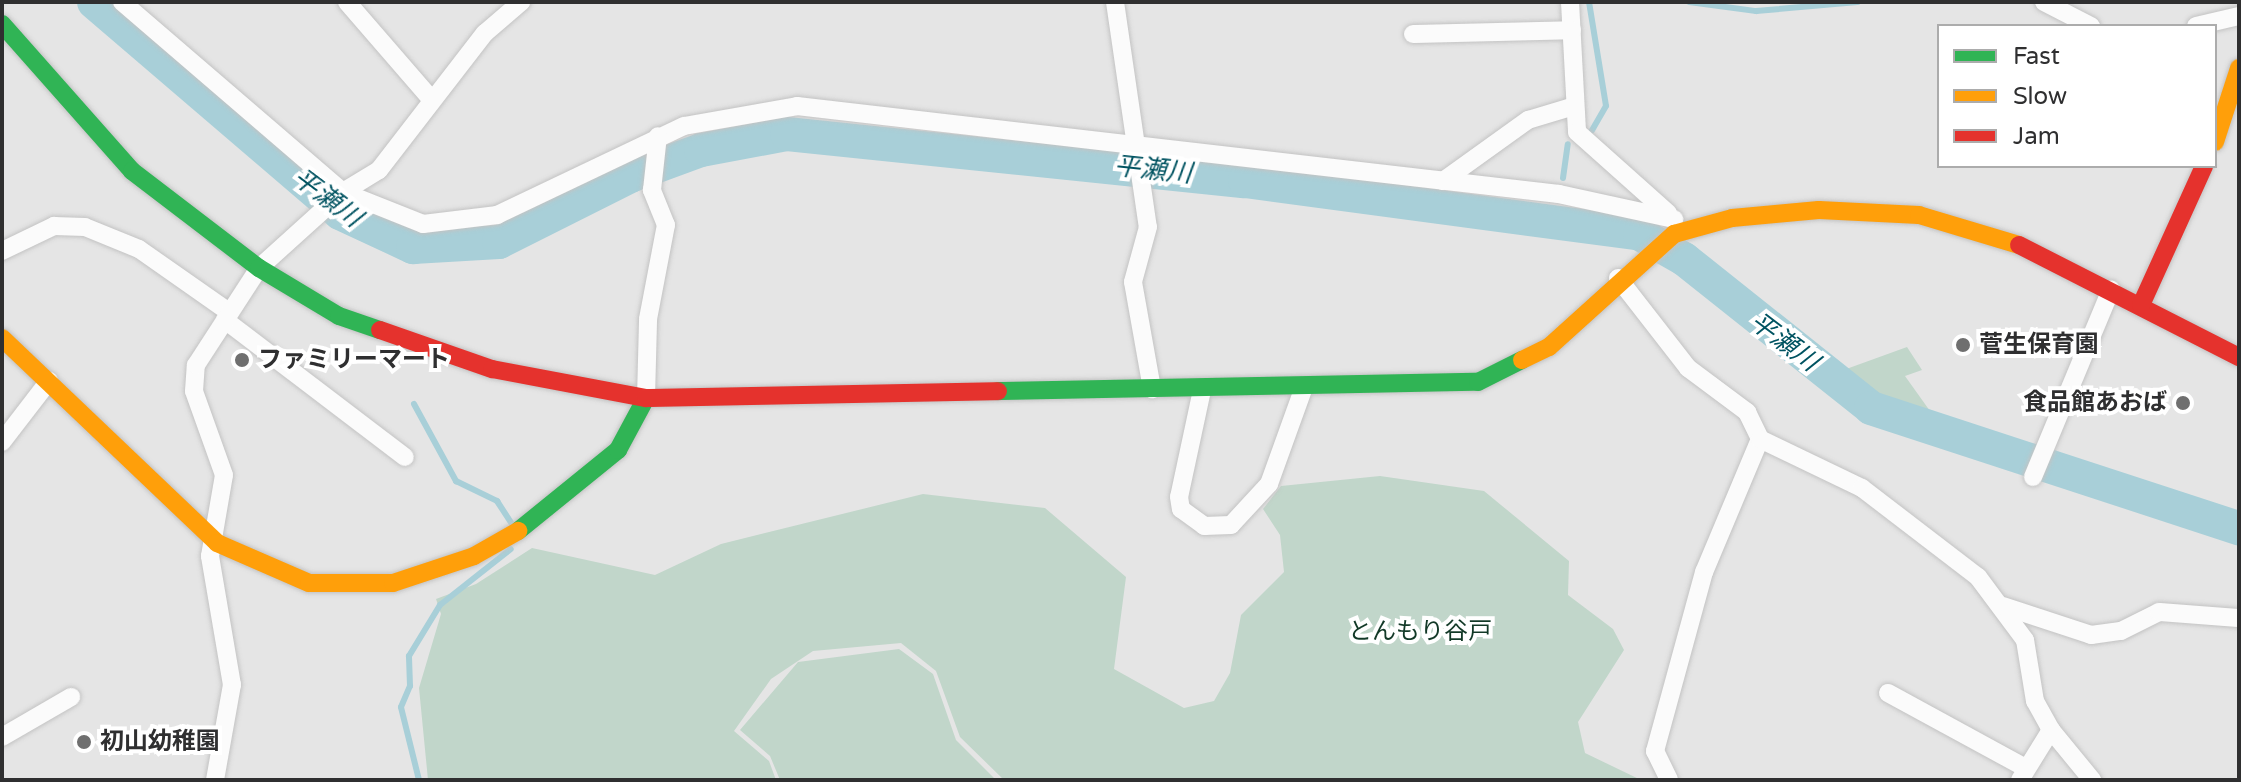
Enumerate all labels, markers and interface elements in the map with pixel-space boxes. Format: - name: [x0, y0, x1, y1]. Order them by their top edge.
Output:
- legend: [1937, 24, 2217, 168]
- text: Fast: [2013, 42, 2060, 71]
- text: Slow: [2013, 82, 2067, 111]
- text: Jam: [2013, 122, 2060, 151]
- water label: 平瀬川: [1113, 150, 1193, 190]
- water label: 平瀬川: [286, 162, 368, 234]
- water label: 平瀬川: [1743, 306, 1825, 378]
- place label: 菅生保育園: [1979, 331, 2099, 359]
- marker: 菅生保育園: [1954, 336, 1972, 354]
- place label: ファミリーマート: [258, 346, 450, 374]
- marker: ファミリーマート: [233, 351, 251, 369]
- place label: 食品館あおば: [2023, 389, 2167, 417]
- marker: 食品館あおば: [2174, 394, 2192, 412]
- park label: とんもり谷戸: [1348, 618, 1492, 646]
- place label: 初山幼稚園: [100, 728, 220, 756]
- marker: 初山幼稚園: [75, 733, 93, 751]

